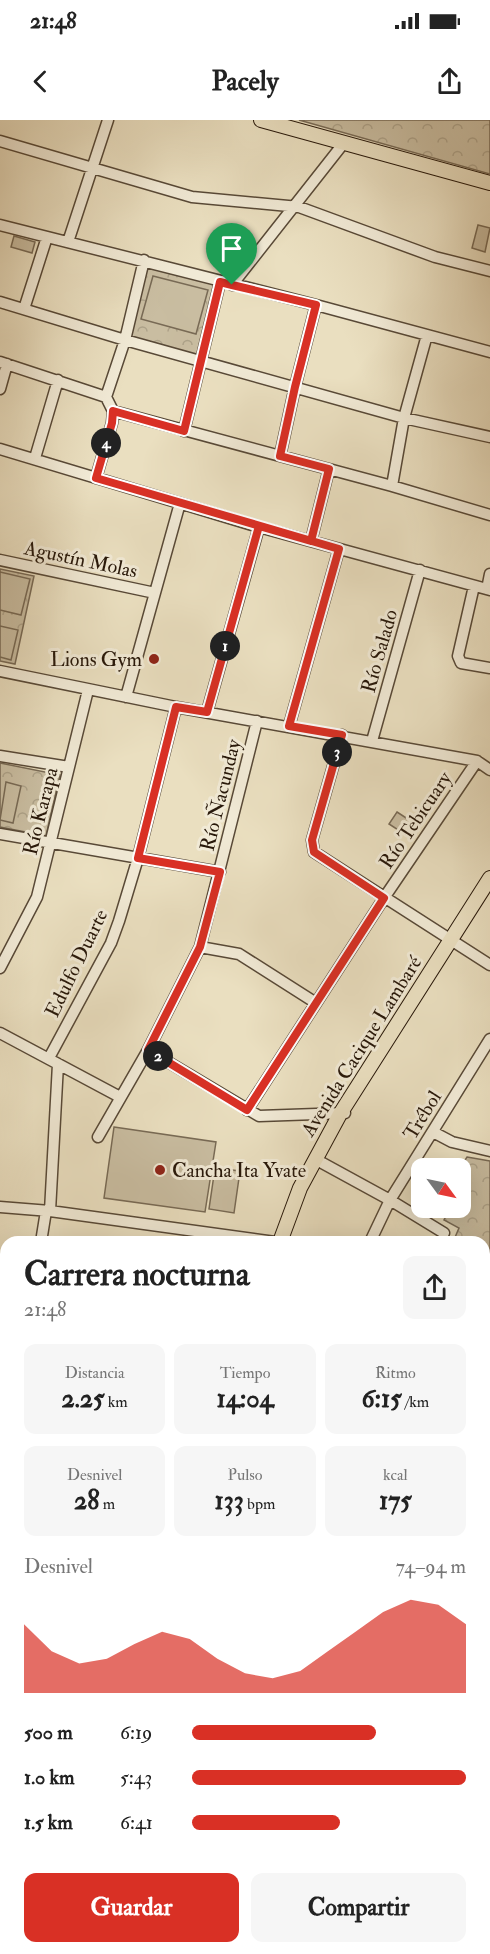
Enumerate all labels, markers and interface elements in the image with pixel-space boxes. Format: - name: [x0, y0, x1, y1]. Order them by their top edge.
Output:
- text: 21:48: [30, 7, 77, 35]
- icon: back: [24, 65, 57, 98]
- text: Pacely: [211, 65, 279, 98]
- icon: share: [433, 65, 466, 98]
- pin: [206, 223, 257, 285]
- icon: arrive: [215, 232, 248, 265]
- pin: 4: [91, 428, 121, 458]
- text: 4: [102, 433, 110, 453]
- street label: Agustín Molas: [21, 535, 140, 584]
- street label: Río Salado: [356, 607, 403, 696]
- pin: 1: [210, 631, 240, 661]
- text: 1: [222, 636, 228, 656]
- place label: Lions Gym: [50, 647, 142, 672]
- marker: Lions Gym: [147, 652, 161, 666]
- street label: Río Ñacunday: [194, 735, 247, 854]
- pin: 3: [322, 737, 352, 767]
- text: 3: [334, 742, 340, 762]
- street label: Río Karapa: [18, 764, 65, 858]
- street label: Río Tebicuary: [374, 766, 458, 874]
- street label: Edulfo Duarte: [40, 905, 113, 1021]
- street label: Avenida Cacique Lambaré: [295, 951, 428, 1142]
- pin: 2: [143, 1041, 173, 1071]
- text: 2: [154, 1046, 162, 1066]
- street label: Trébol: [398, 1086, 447, 1144]
- place label: Cancha Ita Yvate: [172, 1158, 306, 1183]
- north arrow: [411, 1158, 471, 1218]
- map controls: [411, 1158, 471, 1218]
- marker: Cancha Ita Yvate: [153, 1163, 167, 1177]
- text: Carrera nocturna: [24, 1254, 249, 1295]
- button: share: [403, 1256, 466, 1319]
- text: 21:48: [24, 1297, 66, 1322]
- text: Distancia: [65, 1363, 125, 1383]
- text: Tiempo: [220, 1363, 270, 1383]
- text: Ritmo: [375, 1363, 416, 1383]
- text: 2.25: [62, 1383, 104, 1415]
- text: 14:04: [216, 1383, 273, 1415]
- text: 6:15: [361, 1383, 402, 1415]
- text: km: [104, 1392, 128, 1412]
- text: /km: [402, 1392, 429, 1412]
- text: Desnivel: [67, 1465, 122, 1485]
- text: Pulso: [228, 1465, 262, 1485]
- text: kcal: [383, 1465, 408, 1485]
- text: 28: [74, 1485, 99, 1517]
- text: 133: [215, 1485, 244, 1517]
- text: 175: [379, 1485, 412, 1517]
- text: m: [99, 1494, 115, 1514]
- text: bpm: [244, 1494, 275, 1514]
- text: Desnivel: [24, 1554, 93, 1579]
- text: 74–94 m: [396, 1554, 466, 1579]
- text: 500 m: [24, 1720, 73, 1745]
- text: 6:19: [120, 1720, 152, 1745]
- text: 1.0 km: [24, 1765, 75, 1790]
- text: 5:43: [120, 1765, 152, 1790]
- text: 1.5 km: [24, 1810, 73, 1835]
- text: 6:41: [120, 1810, 153, 1835]
- button: Guardar: [24, 1873, 239, 1942]
- button: Compartir: [251, 1873, 466, 1942]

